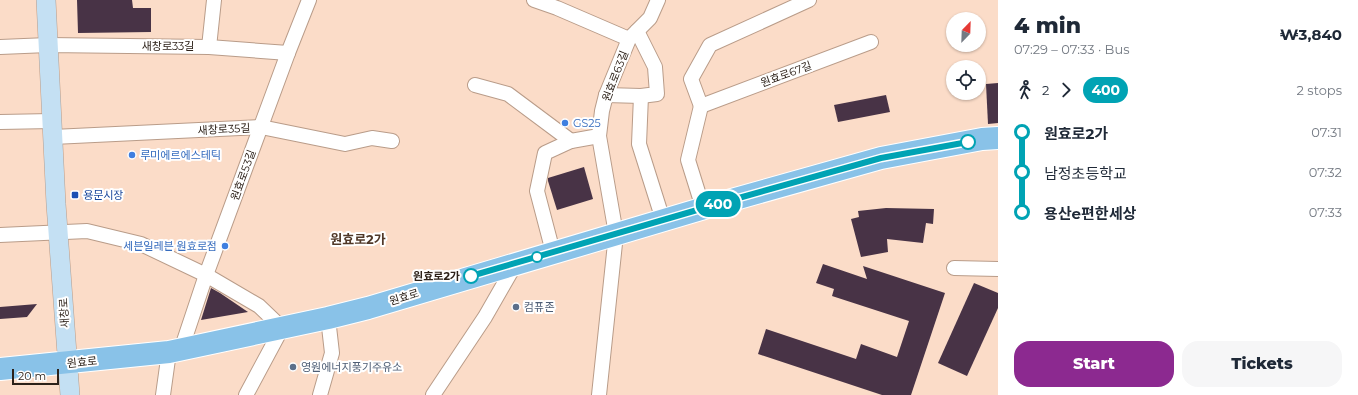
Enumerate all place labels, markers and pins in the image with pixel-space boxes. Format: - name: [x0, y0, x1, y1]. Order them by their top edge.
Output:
- place label: GS25: [573, 116, 601, 130]
- marker: GS25: [560, 118, 570, 128]
- unlabelled marker: [960, 134, 976, 150]
- place label: 루미에르에스테틱: [140, 148, 221, 162]
- marker: 루미에르에스테틱: [127, 150, 137, 160]
- place label: 용문시장: [83, 188, 123, 202]
- marker: 용문시장: [70, 190, 80, 200]
- place label: 세븐일레븐 원효로점: [123, 239, 217, 253]
- marker: 세븐일레븐 원효로점: [220, 241, 230, 251]
- unlabelled marker: [531, 251, 543, 263]
- marker: 원효로2가: [463, 268, 479, 284]
- place label: 원효로2가: [413, 269, 460, 283]
- place label: 컴퓨존: [524, 300, 554, 314]
- marker: 컴퓨존: [511, 302, 521, 312]
- place label: 영원에너지풍기주유소: [301, 360, 402, 374]
- marker: 영원에너지풍기주유소: [288, 362, 298, 372]

